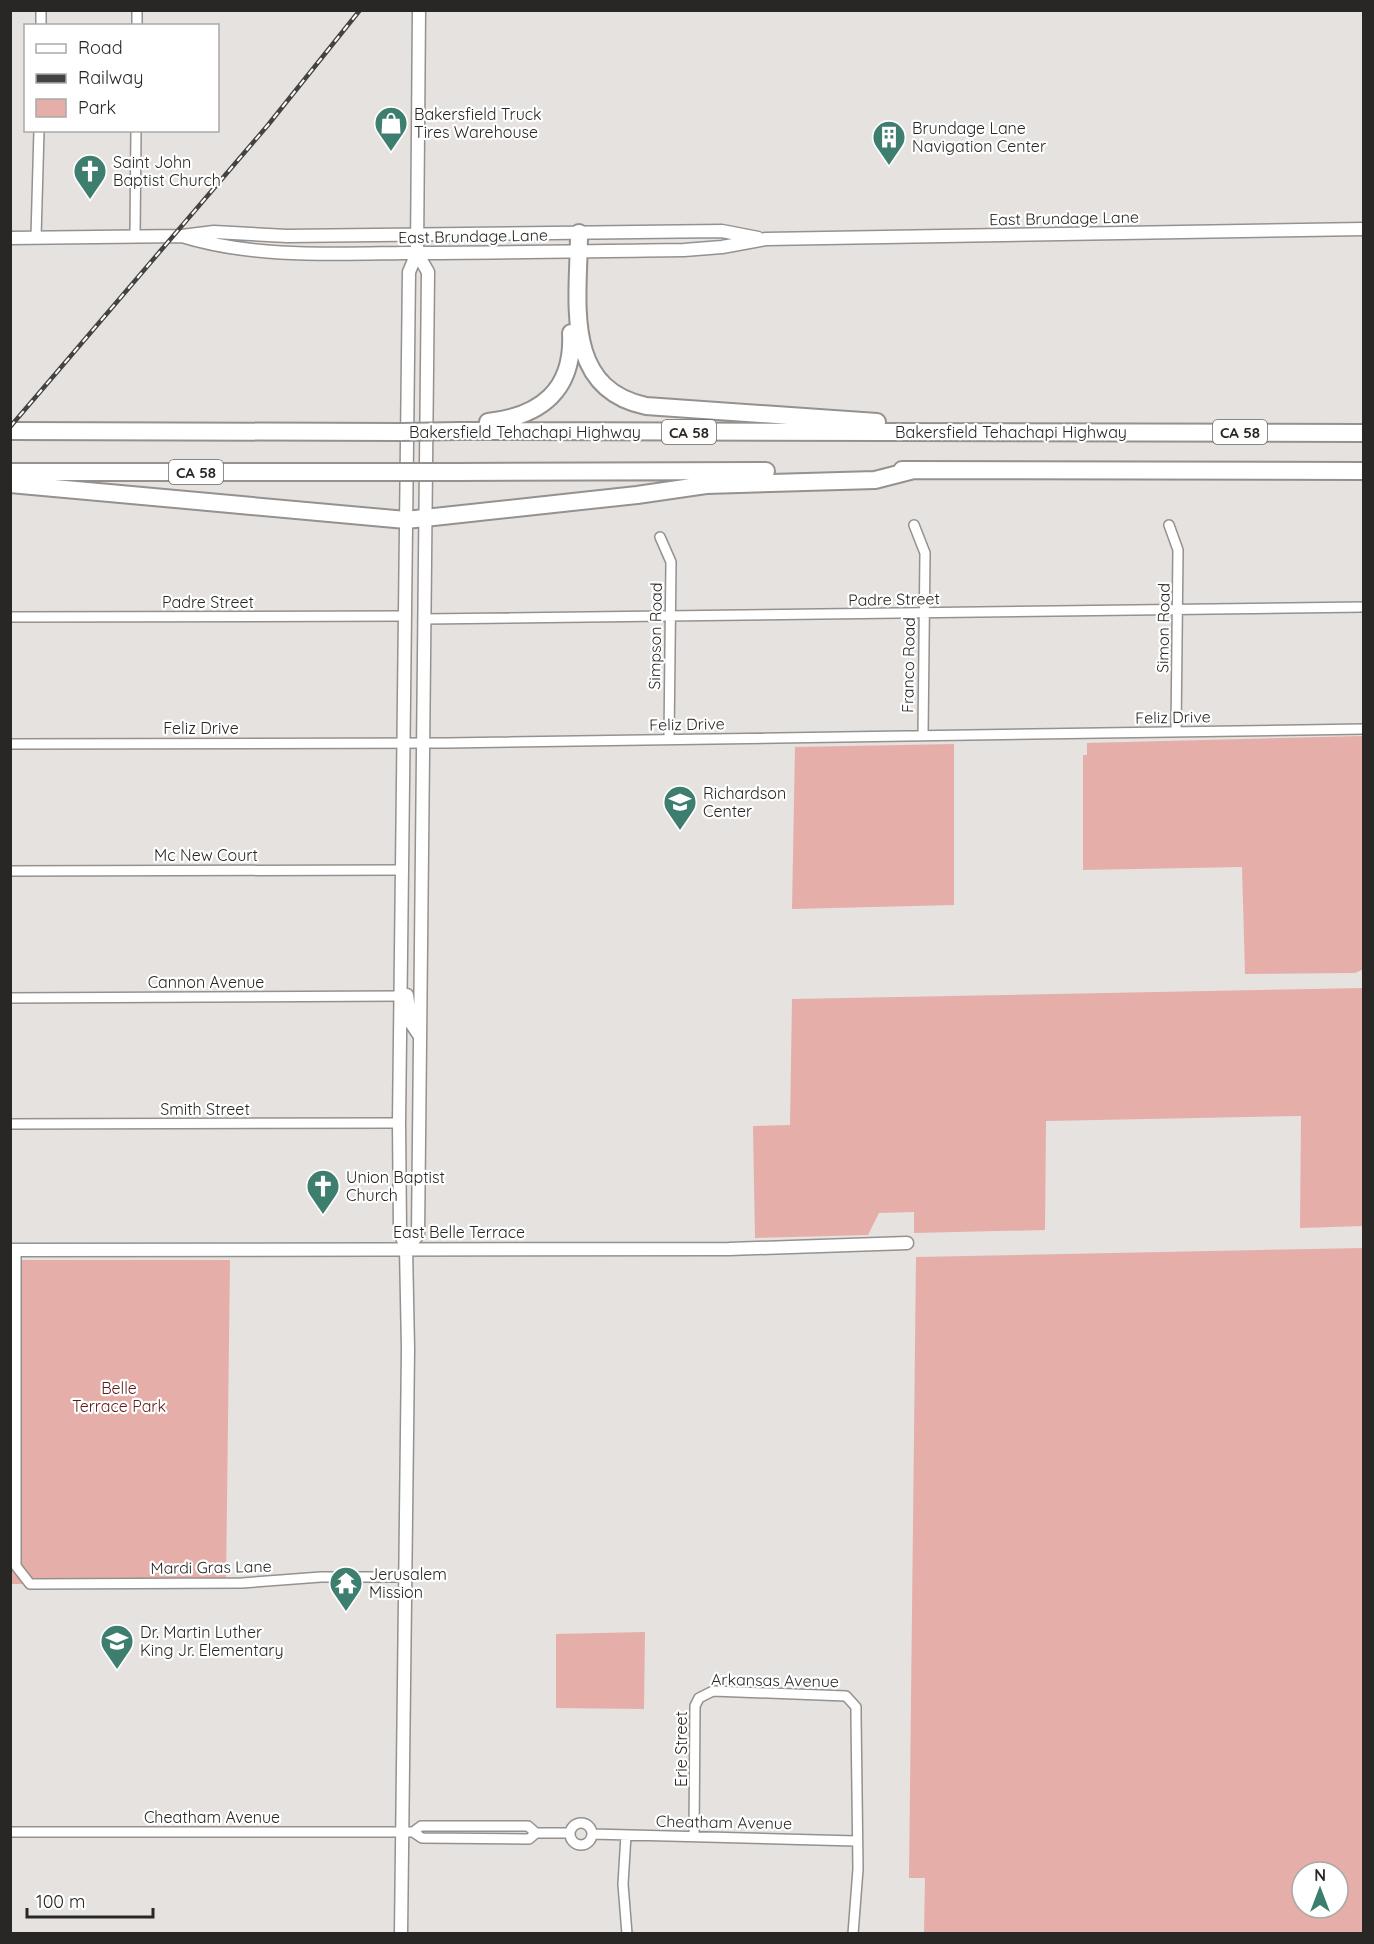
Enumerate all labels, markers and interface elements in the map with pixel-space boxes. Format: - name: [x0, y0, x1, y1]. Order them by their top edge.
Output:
- legend: [24, 24, 219, 132]
- text: Road: [78, 36, 123, 59]
- text: Railway: [78, 66, 144, 89]
- text: Park: [78, 96, 116, 119]
- place label: Bakersfield Truck Tires Warehouse: [414, 104, 542, 142]
- shop icon: Bakersfield Truck Tires Warehouse: [373, 105, 409, 152]
- place label: Brundage Lane Navigation Center: [912, 118, 1046, 156]
- building icon: Brundage Lane Navigation Center: [871, 119, 907, 166]
- place label: Saint John Baptist Church: [113, 152, 221, 190]
- church icon: Saint John Baptist Church: [72, 153, 108, 200]
- street label: East Brundage Lane: [989, 207, 1139, 229]
- street label: East Brundage Lane: [398, 225, 548, 247]
- road number: CA 58: [662, 420, 716, 444]
- road number: CA 58: [1213, 420, 1267, 444]
- street label: Bakersfield Tehachapi Highway: [409, 422, 641, 442]
- street label: Bakersfield Tehachapi Highway: [895, 422, 1127, 442]
- road number: CA 58: [169, 460, 223, 484]
- street label: Simpson Road: [644, 582, 666, 690]
- street label: Simon Road: [1152, 583, 1174, 673]
- street label: Padre Street: [848, 588, 940, 610]
- street label: Padre Street: [162, 592, 254, 612]
- street label: Franco Road: [897, 617, 919, 713]
- street label: Feliz Drive: [1135, 706, 1211, 728]
- street label: Feliz Drive: [649, 713, 725, 735]
- street label: Feliz Drive: [163, 718, 239, 738]
- place label: Richardson Center: [703, 783, 786, 821]
- school or university icon: Richardson Center: [662, 784, 698, 831]
- street label: Mc New Court: [154, 845, 258, 865]
- street label: Cannon Avenue: [148, 972, 264, 992]
- street label: Smith Street: [160, 1099, 250, 1119]
- place label: Union Baptist Church: [346, 1167, 445, 1205]
- church icon: Union Baptist Church: [305, 1168, 341, 1215]
- street label: East Belle Terrace: [393, 1222, 525, 1242]
- park label: Belle Terrace Park: [72, 1378, 166, 1416]
- street label: Mardi Gras Lane: [150, 1556, 272, 1578]
- place label: Jerusalem Mission: [369, 1564, 447, 1602]
- temple icon: Jerusalem Mission: [328, 1565, 364, 1612]
- place label: Dr. Martin Luther King Jr. Elementary: [140, 1622, 284, 1660]
- school or university icon: Dr. Martin Luther King Jr. Elementary: [99, 1623, 135, 1670]
- street label: Arkansas Avenue: [711, 1669, 839, 1691]
- street label: Erie Street: [671, 1711, 691, 1787]
- street label: Cheatham Avenue: [144, 1807, 280, 1827]
- street label: Cheatham Avenue: [656, 1811, 792, 1833]
- north arrow: [1290, 1860, 1350, 1920]
- text: N: [1314, 1865, 1326, 1885]
- scale bar: [27, 1881, 153, 1919]
- text: 100 m: [36, 1890, 85, 1913]

